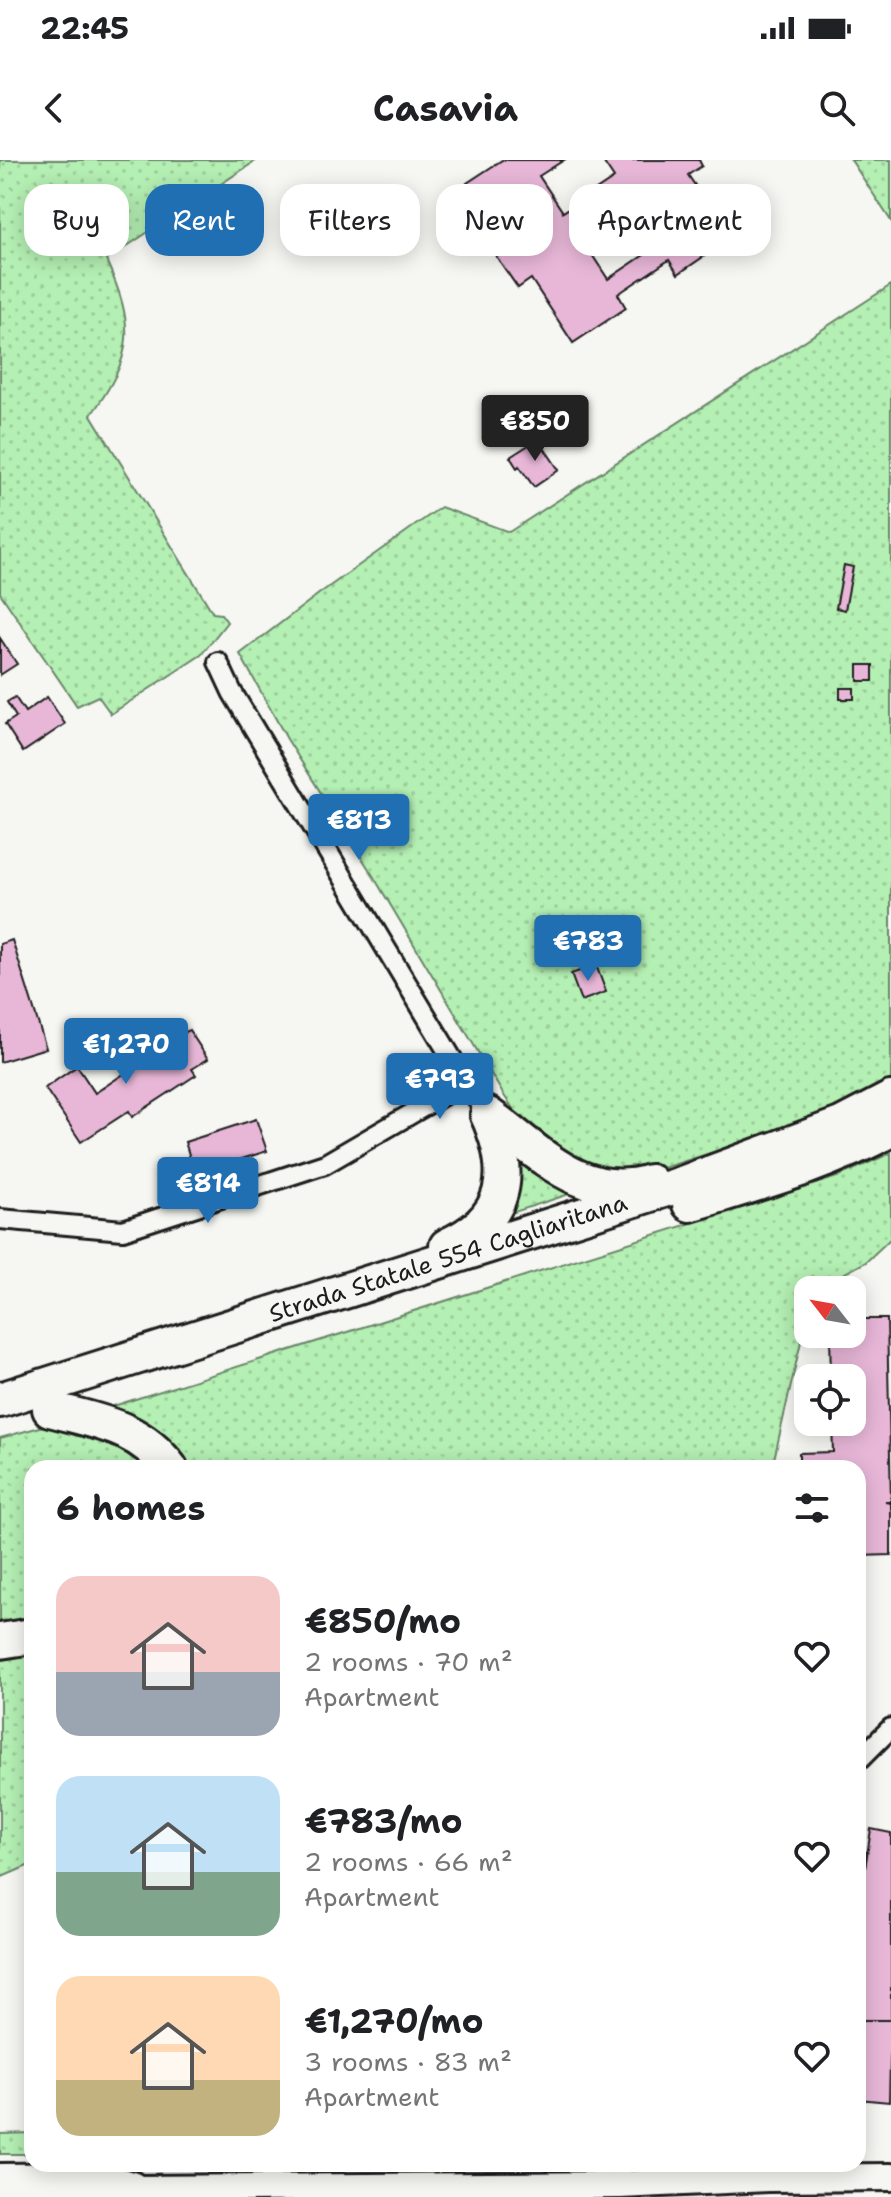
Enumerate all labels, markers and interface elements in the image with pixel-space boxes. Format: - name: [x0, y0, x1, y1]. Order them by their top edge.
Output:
- text: 22:45: [40, 8, 129, 49]
- text: Casavia: [373, 84, 518, 133]
- icon: back: [32, 86, 76, 130]
- icon: search: [815, 86, 859, 130]
- chip: Buy: [24, 184, 129, 256]
- chip: Rent: [145, 184, 264, 256]
- chip: Filters: [280, 184, 420, 256]
- chip: New: [436, 184, 553, 256]
- chip: Apartment: [569, 184, 771, 256]
- pin: €850: [488, 395, 582, 463]
- text: €850: [500, 403, 570, 438]
- pin: €813: [312, 794, 406, 862]
- text: €813: [326, 802, 392, 837]
- pin: €783: [541, 915, 635, 983]
- text: €783: [552, 923, 624, 958]
- pin: €1,270: [61, 1018, 191, 1086]
- text: €1,270: [82, 1026, 170, 1061]
- pin: €793: [393, 1053, 487, 1121]
- text: €793: [404, 1061, 476, 1096]
- pin: €814: [161, 1157, 255, 1225]
- text: €814: [175, 1165, 241, 1200]
- street label: Strada Statale 554 Cagliaritana: [265, 1186, 631, 1330]
- north arrow: [794, 1276, 866, 1348]
- map controls: [794, 1276, 866, 1436]
- button: locate: [794, 1364, 866, 1436]
- text: 6 homes: [56, 1485, 205, 1531]
- icon: filters: [790, 1486, 834, 1530]
- text: €850/mo: [304, 1598, 461, 1644]
- icon: home: [120, 1608, 216, 1704]
- icon: heart: [790, 1634, 834, 1678]
- text: 2 rooms · 70 m²: [304, 1644, 513, 1679]
- text: Apartment: [304, 1679, 440, 1714]
- text: €783/mo: [304, 1798, 463, 1844]
- icon: home: [120, 1808, 216, 1904]
- icon: heart: [790, 1834, 834, 1878]
- text: 2 rooms · 66 m²: [304, 1844, 513, 1879]
- text: Apartment: [304, 1879, 440, 1914]
- text: €1,270/mo: [304, 1998, 484, 2044]
- icon: home: [120, 2008, 216, 2104]
- icon: heart: [790, 2034, 834, 2078]
- text: 3 rooms · 83 m²: [304, 2044, 512, 2079]
- text: Apartment: [304, 2079, 440, 2114]

